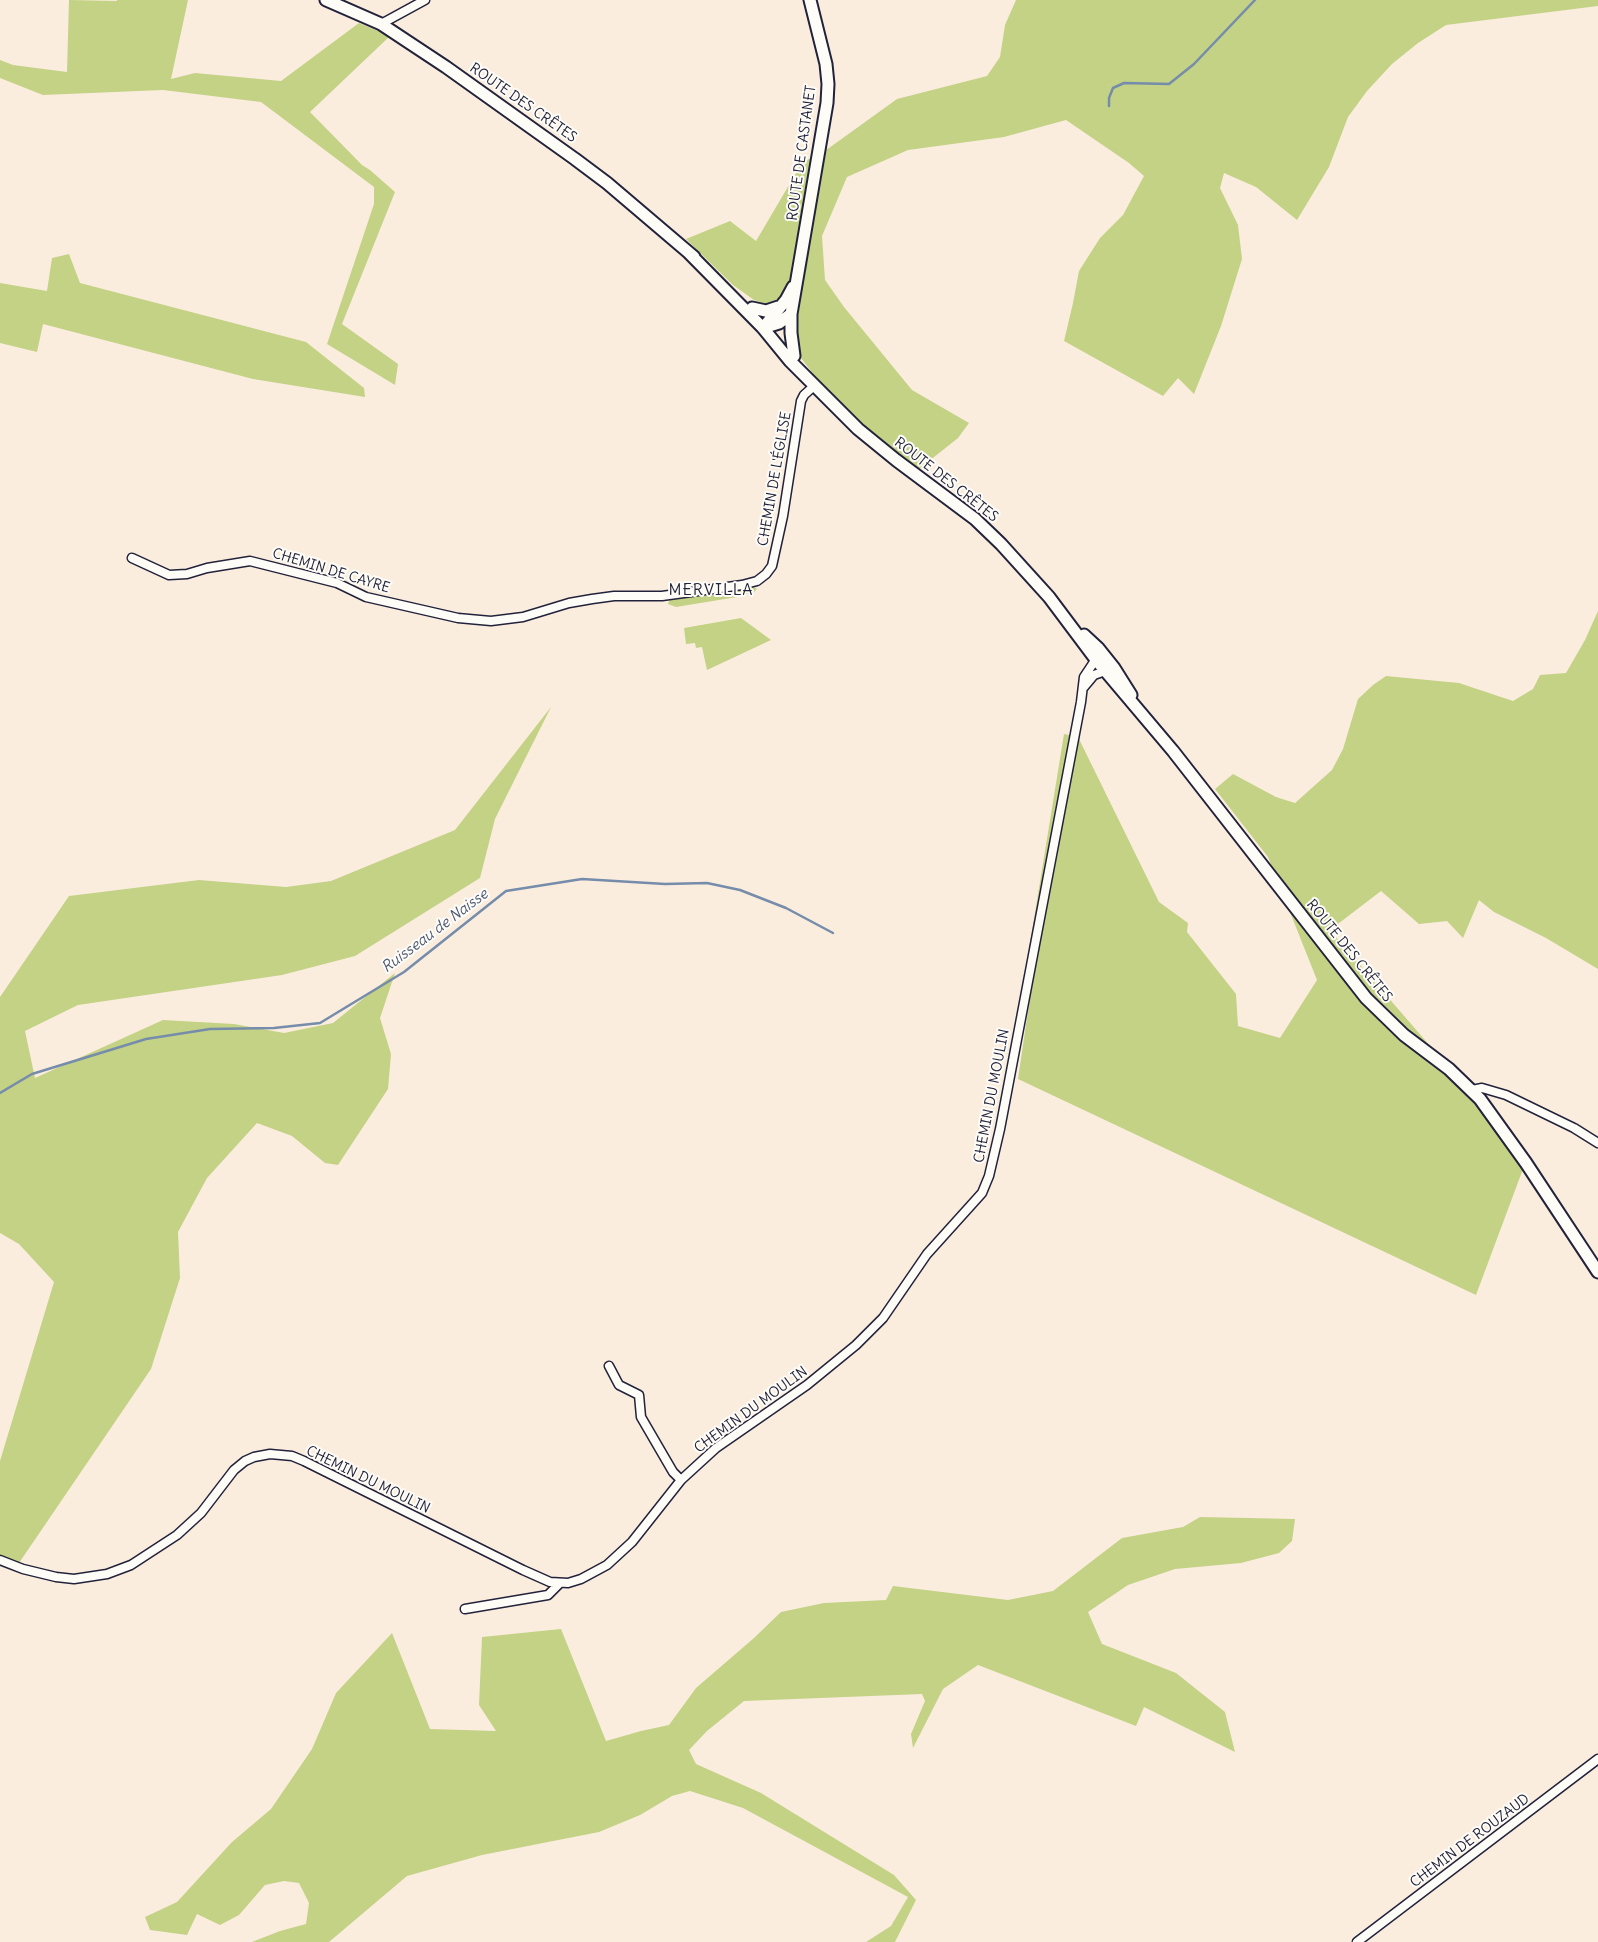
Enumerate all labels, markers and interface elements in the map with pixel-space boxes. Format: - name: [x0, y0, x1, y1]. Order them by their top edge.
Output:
- street label: ROUTE DES CRÊTES: [466, 60, 580, 146]
- street label: ROUTE DE CASTANET: [784, 84, 820, 222]
- street label: CHEMIN DE L'ÉGLISE: [755, 410, 795, 548]
- street label: ROUTE DES CRÊTES: [891, 434, 1001, 526]
- street label: CHEMIN DE CAYRE: [270, 545, 392, 597]
- district label: MERVILLA: [667, 580, 755, 600]
- water label: Ruisseau de Naisse: [378, 885, 492, 977]
- street label: ROUTE DES CRÊTES: [1303, 896, 1395, 1006]
- street label: CHEMIN DU MOULIN: [971, 1028, 1013, 1164]
- street label: CHEMIN DU MOULIN: [691, 1363, 811, 1457]
- street label: CHEMIN DU MOULIN: [303, 1443, 433, 1517]
- street label: CHEMIN DE ROUZAUD: [1407, 1791, 1533, 1891]

